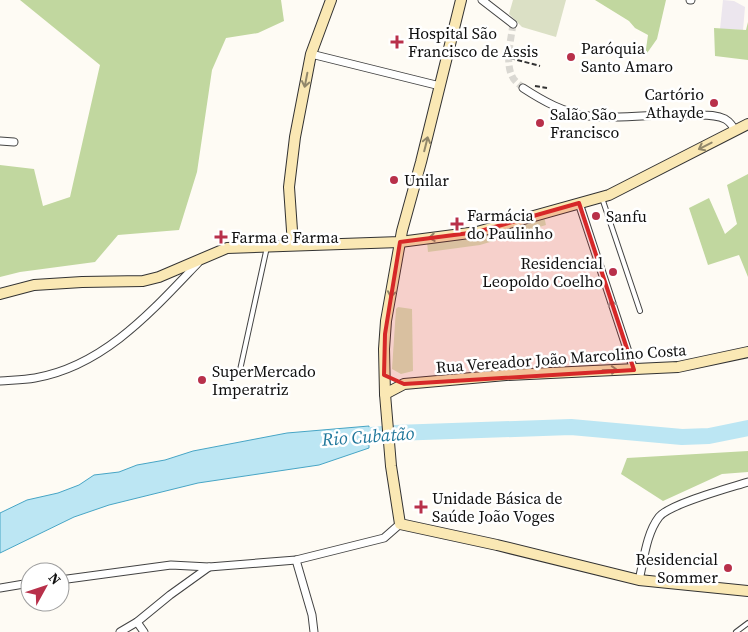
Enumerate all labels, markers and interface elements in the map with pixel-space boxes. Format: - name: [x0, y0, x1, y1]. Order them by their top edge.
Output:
- place label: Hospital São Francisco de Assis: [408, 22, 538, 62]
- marker: Hospital São Francisco de Assis: [390, 35, 404, 49]
- place label: Paróquia Santo Amaro: [581, 37, 673, 77]
- marker: Paróquia Santo Amaro: [565, 51, 577, 63]
- one-way arrow: [301, 71, 311, 87]
- place label: Cartório Athayde: [644, 83, 704, 123]
- marker: Cartório Athayde: [708, 97, 720, 109]
- place label: Salão São Francisco: [550, 103, 620, 143]
- marker: Salão São Francisco: [534, 117, 546, 129]
- one-way arrow: [421, 136, 431, 152]
- one-way arrow: [698, 142, 713, 151]
- place label: Unilar: [404, 169, 449, 191]
- marker: Unilar: [388, 174, 400, 186]
- place label: Farmácia do Paulinho: [467, 204, 553, 244]
- place label: Sanfu: [606, 205, 647, 227]
- marker: Sanfu: [590, 210, 602, 222]
- marker: Farmácia do Paulinho: [451, 218, 463, 230]
- place label: Farma e Farma: [231, 226, 339, 248]
- marker: Farma e Farma: [215, 231, 227, 243]
- one-way arrow: [428, 233, 444, 243]
- place label: Residencial Leopoldo Coelho: [482, 252, 603, 292]
- marker: Residencial Leopoldo Coelho: [607, 266, 619, 278]
- one-way arrow: [386, 281, 396, 297]
- one-way arrow: [608, 299, 618, 315]
- street label: Rua Vereador João Marcolino Costa: [435, 338, 688, 378]
- place label: SuperMercado Imperatriz: [212, 360, 316, 400]
- one-way arrow: [601, 366, 617, 375]
- marker: SuperMercado Imperatriz: [196, 374, 208, 386]
- water label: Rio Cubatão: [320, 420, 415, 452]
- place label: Unidade Básica de Saúde João Voges: [432, 487, 562, 527]
- marker: Unidade Básica de Saúde João Voges: [414, 500, 428, 514]
- place label: Residencial Sommer: [635, 548, 718, 588]
- north arrow: [20, 562, 70, 612]
- marker: Residencial Sommer: [722, 562, 734, 574]
- text: N: [44, 568, 66, 589]

